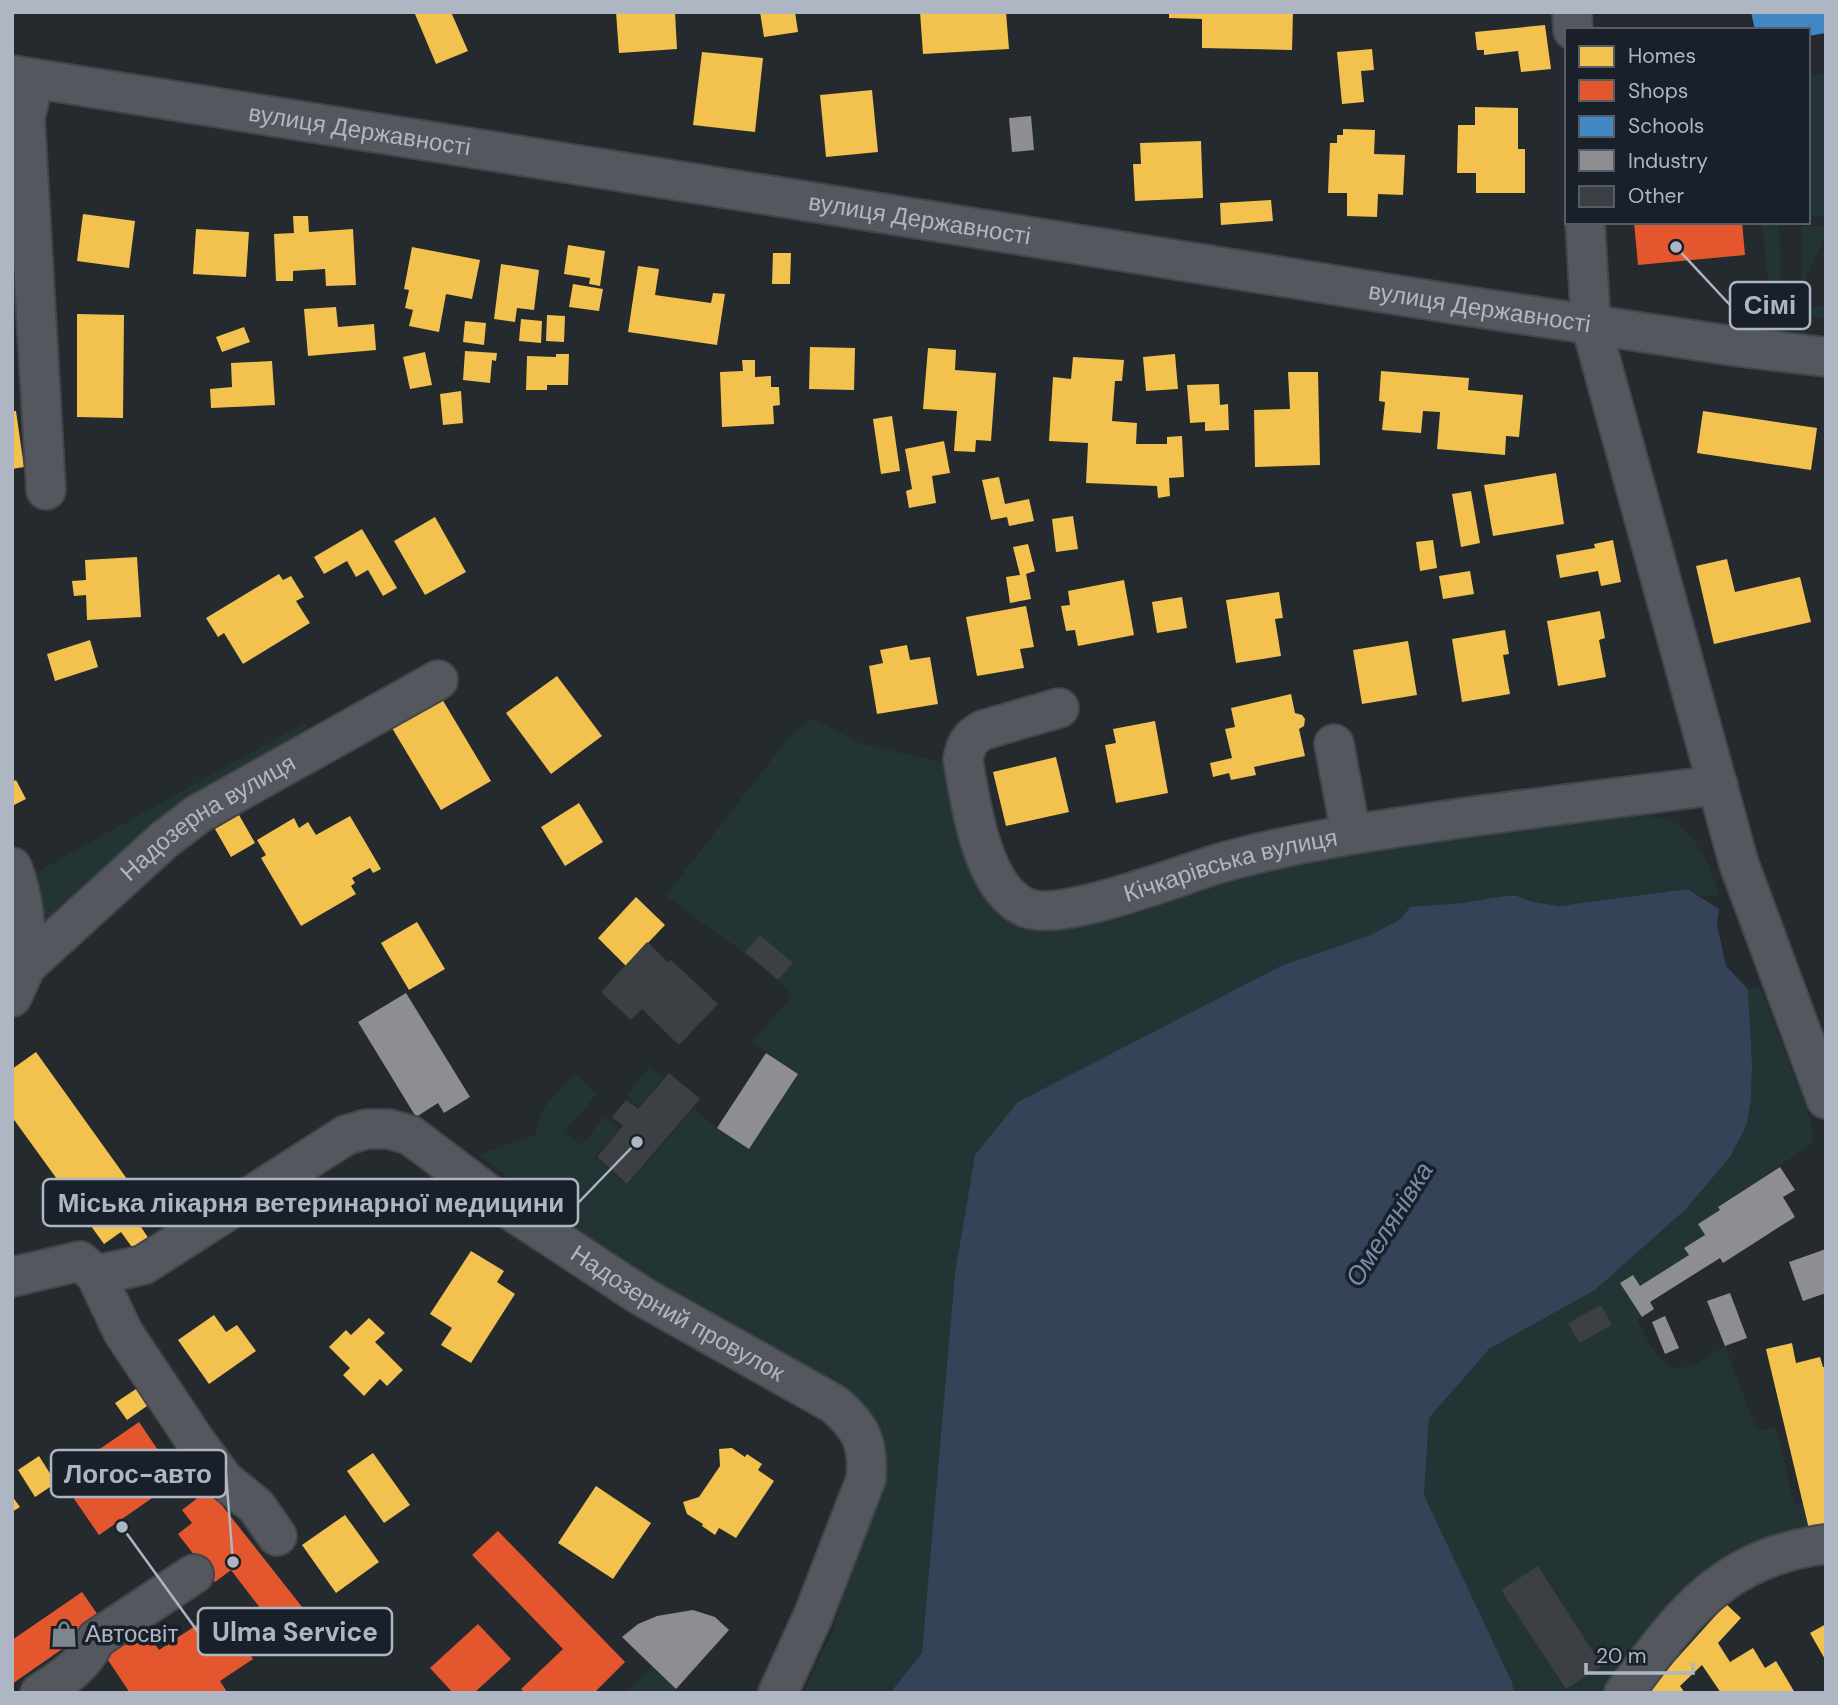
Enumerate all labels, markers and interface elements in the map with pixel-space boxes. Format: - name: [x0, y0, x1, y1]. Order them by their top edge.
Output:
- legend: [1565, 28, 1810, 224]
- text: Homes: [1628, 42, 1696, 70]
- text: Shops: [1628, 77, 1688, 105]
- street label: вулиця Державності: [246, 97, 473, 163]
- text: Schools: [1628, 112, 1704, 140]
- text: Industry: [1628, 147, 1708, 175]
- text: Other: [1628, 182, 1684, 210]
- street label: вулиця Державності: [806, 186, 1033, 252]
- street label: вулиця Державності: [1366, 275, 1593, 339]
- callout: Сімі: [1730, 282, 1810, 329]
- text: Сімі: [1744, 288, 1796, 322]
- street label: Надозерна вулиця: [113, 747, 301, 887]
- street label: Кічкарівська вулиця: [1120, 821, 1340, 909]
- water label: Омелянівка: [1337, 1155, 1441, 1293]
- callout: Міська лікарня ветеринарної медицини: [43, 1179, 578, 1226]
- text: Міська лікарня ветеринарної медицини: [58, 1186, 564, 1220]
- street label: Надозерний провулок: [565, 1238, 791, 1388]
- callout: Логос-авто: [51, 1450, 226, 1497]
- text: Логос-авто: [64, 1457, 212, 1491]
- callout: Ulma Service: [198, 1608, 392, 1655]
- text: Ulma Service: [212, 1615, 378, 1649]
- place label: Автосвіт: [85, 1618, 178, 1649]
- shop icon: Автосвіт: [49, 1619, 79, 1649]
- scale bar: [1586, 1632, 1693, 1676]
- text: 20 m: [1596, 1642, 1647, 1670]

